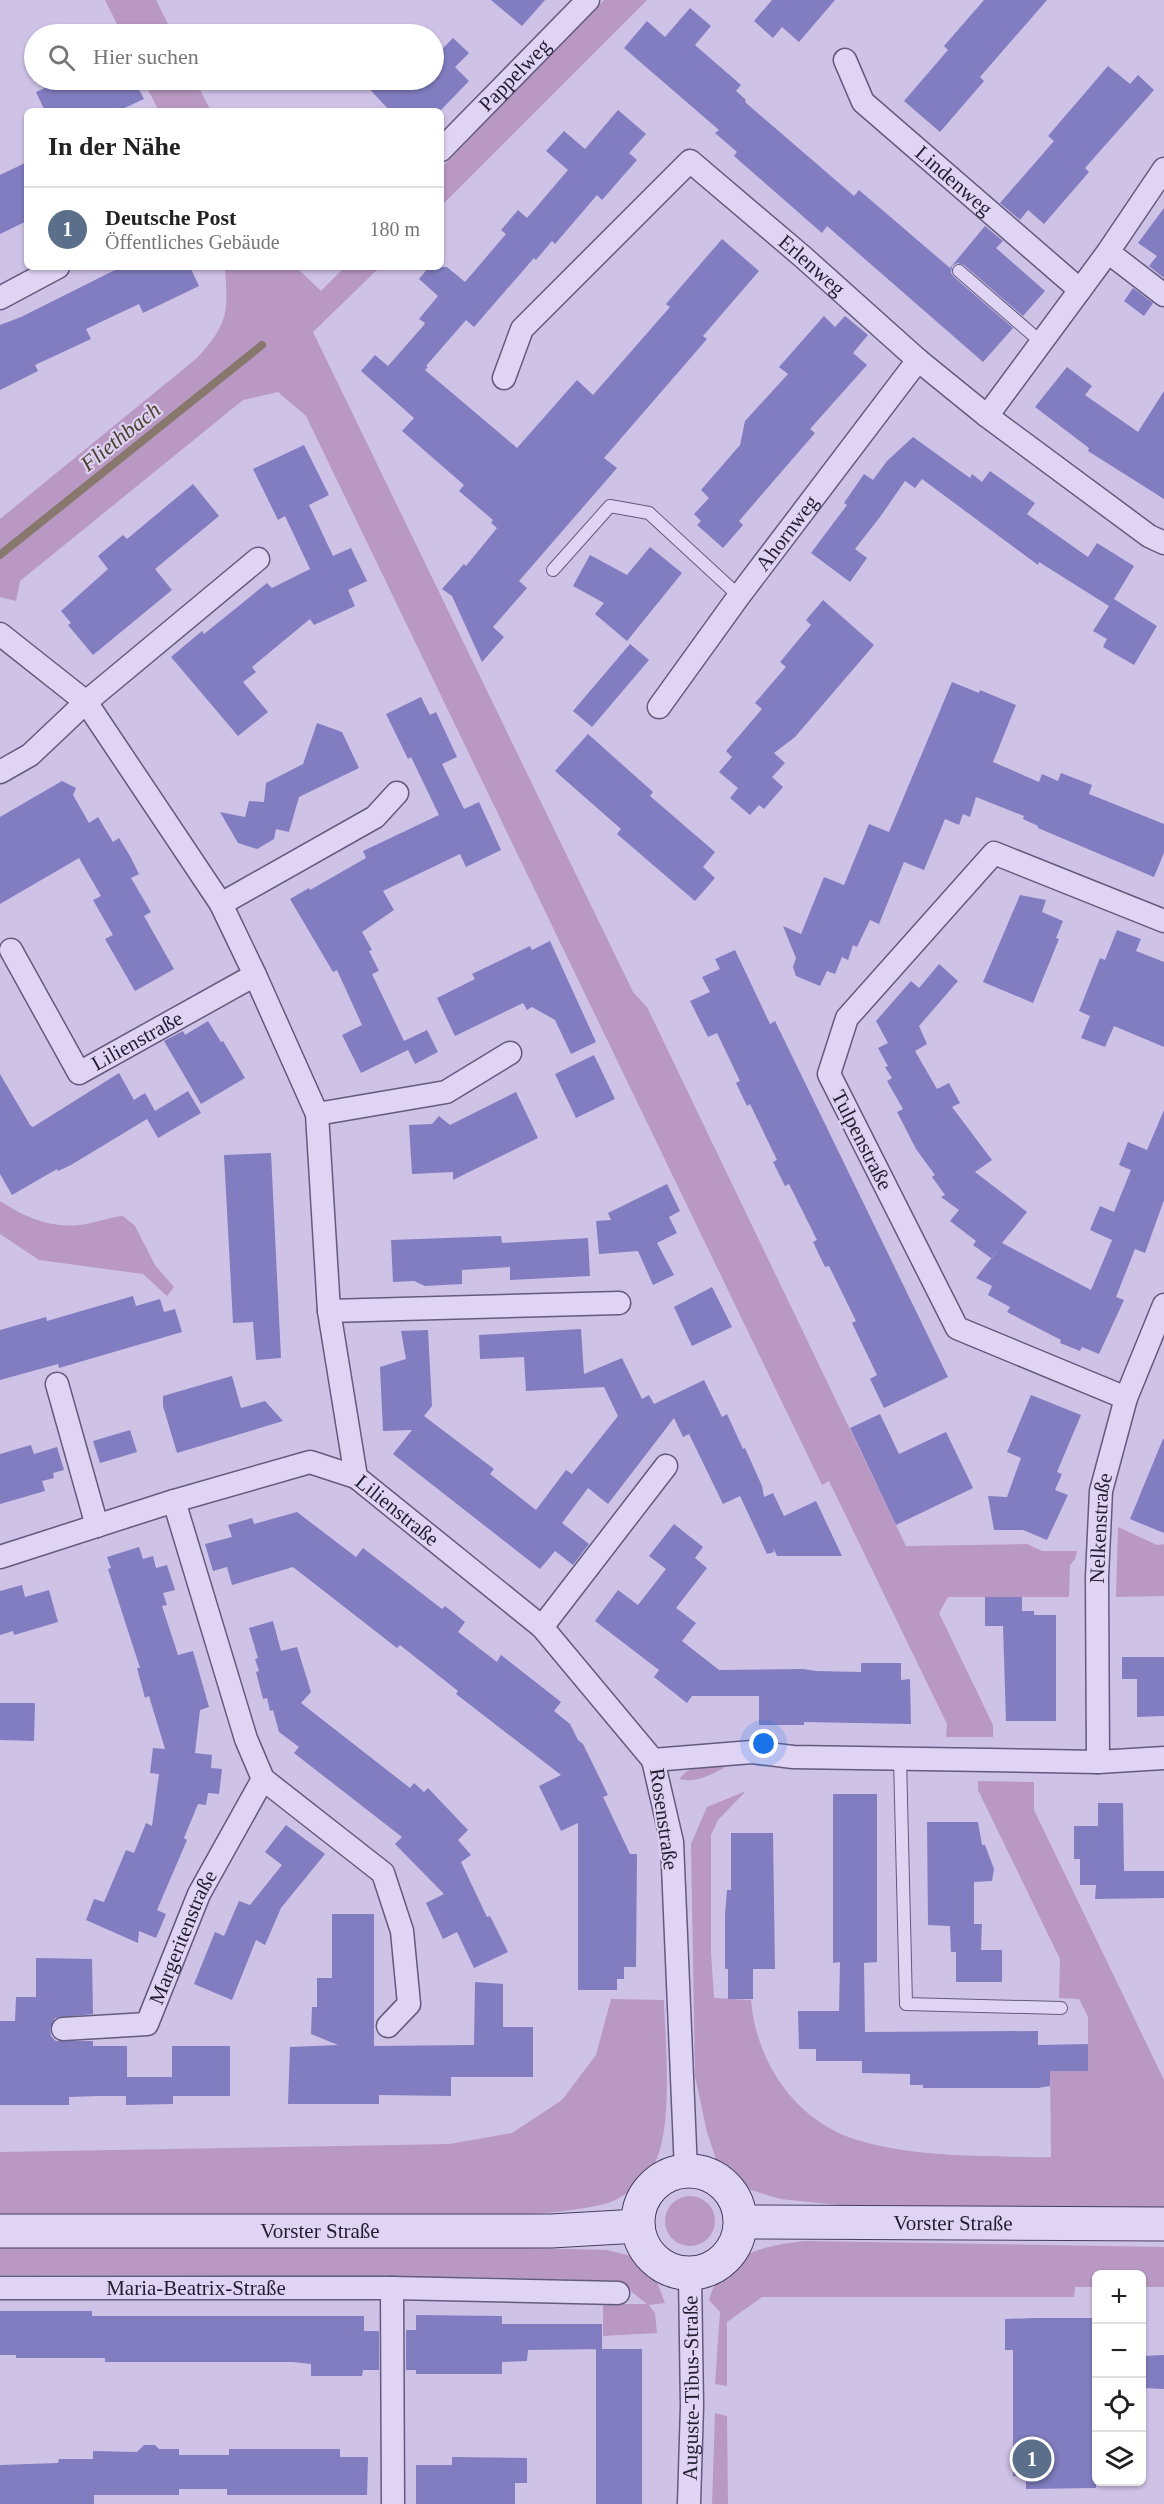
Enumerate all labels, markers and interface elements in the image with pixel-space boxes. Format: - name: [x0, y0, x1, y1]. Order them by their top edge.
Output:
- search box: [24, 24, 444, 90]
- street label: Pappelweg: [474, 33, 556, 116]
- icon: search: [45, 41, 78, 74]
- text: Hier suchen: [93, 44, 199, 69]
- text: In der Nähe: [48, 132, 180, 161]
- street label: Lindenweg: [910, 141, 998, 221]
- text: Deutsche Post: [105, 205, 236, 230]
- text: 1: [63, 218, 73, 240]
- text: 180 m: [369, 218, 420, 240]
- street label: Erlenweg: [774, 230, 850, 301]
- text: Öffentliches Gebäude: [105, 231, 280, 253]
- water label: Fliethbach: [75, 397, 165, 477]
- street label: Ahornweg: [750, 490, 824, 575]
- street label: Lilienstraße: [87, 1006, 187, 1076]
- street label: Tulpenstraße: [827, 1086, 897, 1194]
- street label: Lilienstraße: [351, 1469, 444, 1551]
- street label: Nelkenstraße: [1085, 1470, 1117, 1584]
- your location: [749, 1729, 778, 1758]
- street label: Rosenstraße: [645, 1767, 683, 1871]
- street label: Margeritenstraße: [144, 1866, 222, 2008]
- street label: Vorster Straße: [893, 2211, 1013, 2235]
- street label: Vorster Straße: [260, 2219, 380, 2243]
- map controls: [1092, 2270, 1146, 2486]
- button: +: [1092, 2270, 1146, 2324]
- street label: Maria-Beatrix-Straße: [106, 2276, 286, 2300]
- street label: Auguste-Tibus-Straße: [678, 2295, 704, 2481]
- button: −: [1092, 2324, 1146, 2378]
- button: locate: [1092, 2378, 1146, 2432]
- button: layers: [1092, 2432, 1146, 2486]
- pin: 1: [1012, 2436, 1052, 2482]

